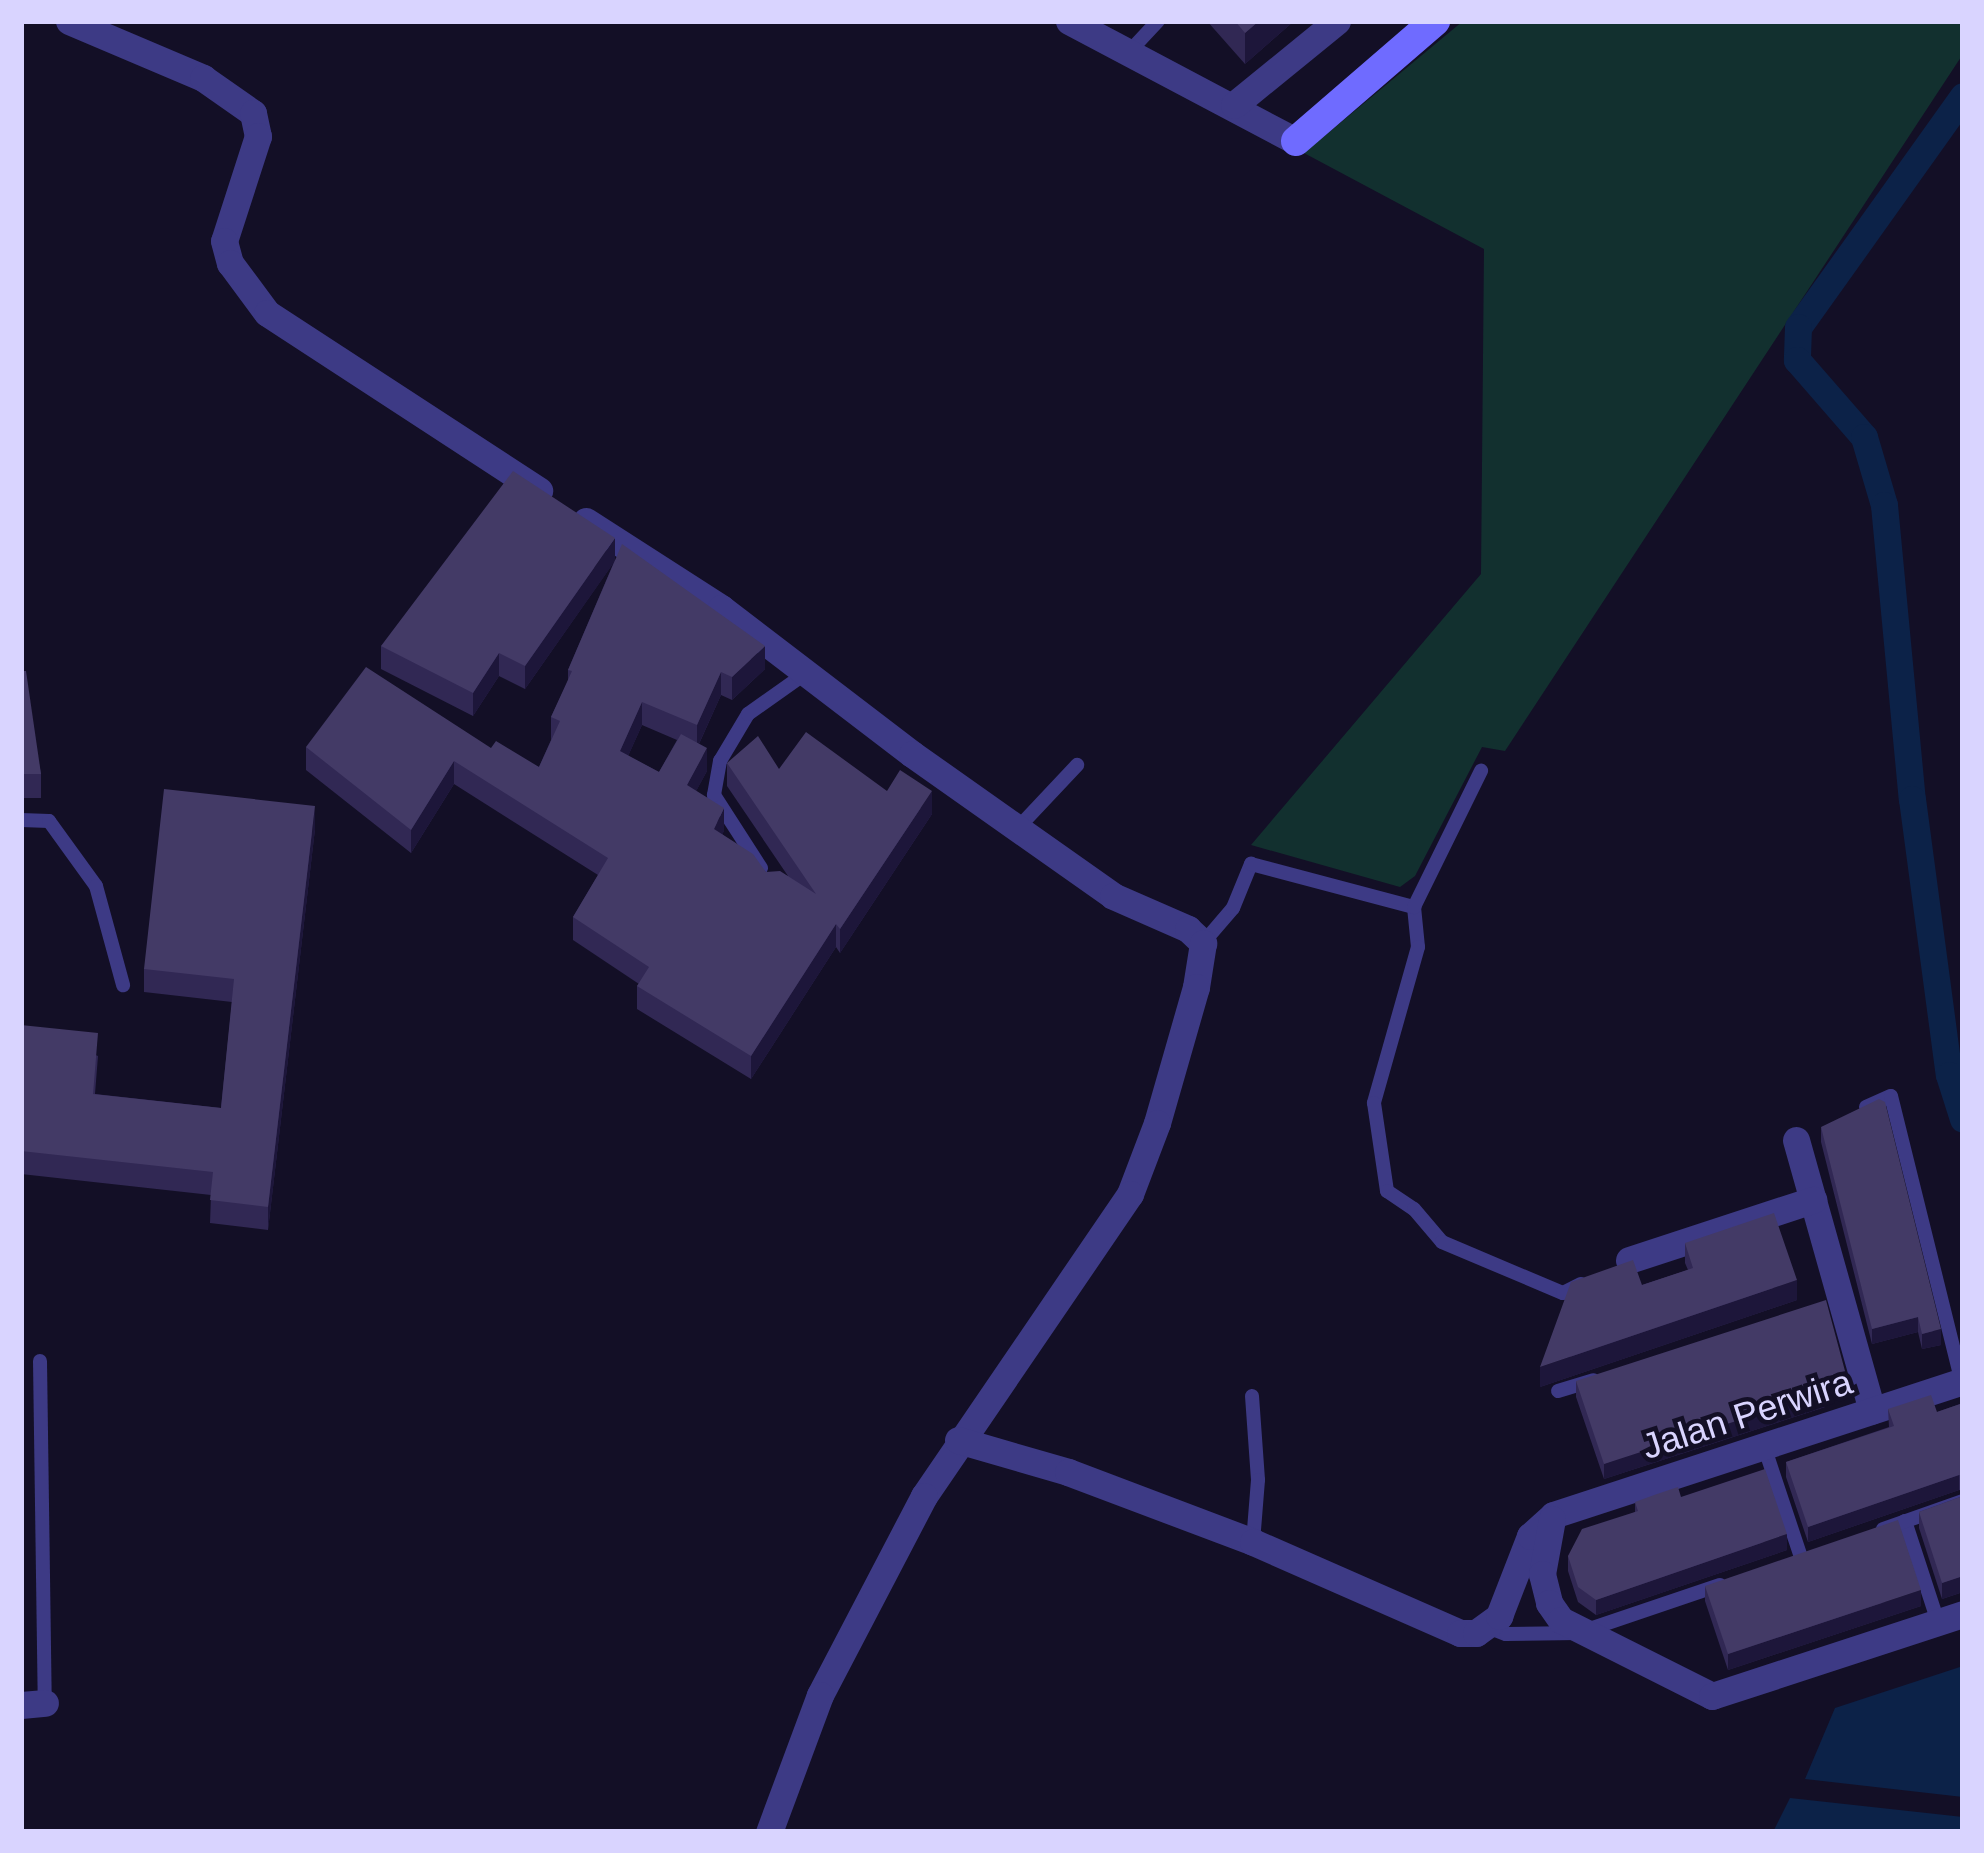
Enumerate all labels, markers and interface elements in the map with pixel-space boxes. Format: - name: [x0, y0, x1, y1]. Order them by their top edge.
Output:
- street label: Jalan Perwira: [1637, 1360, 1857, 1468]

